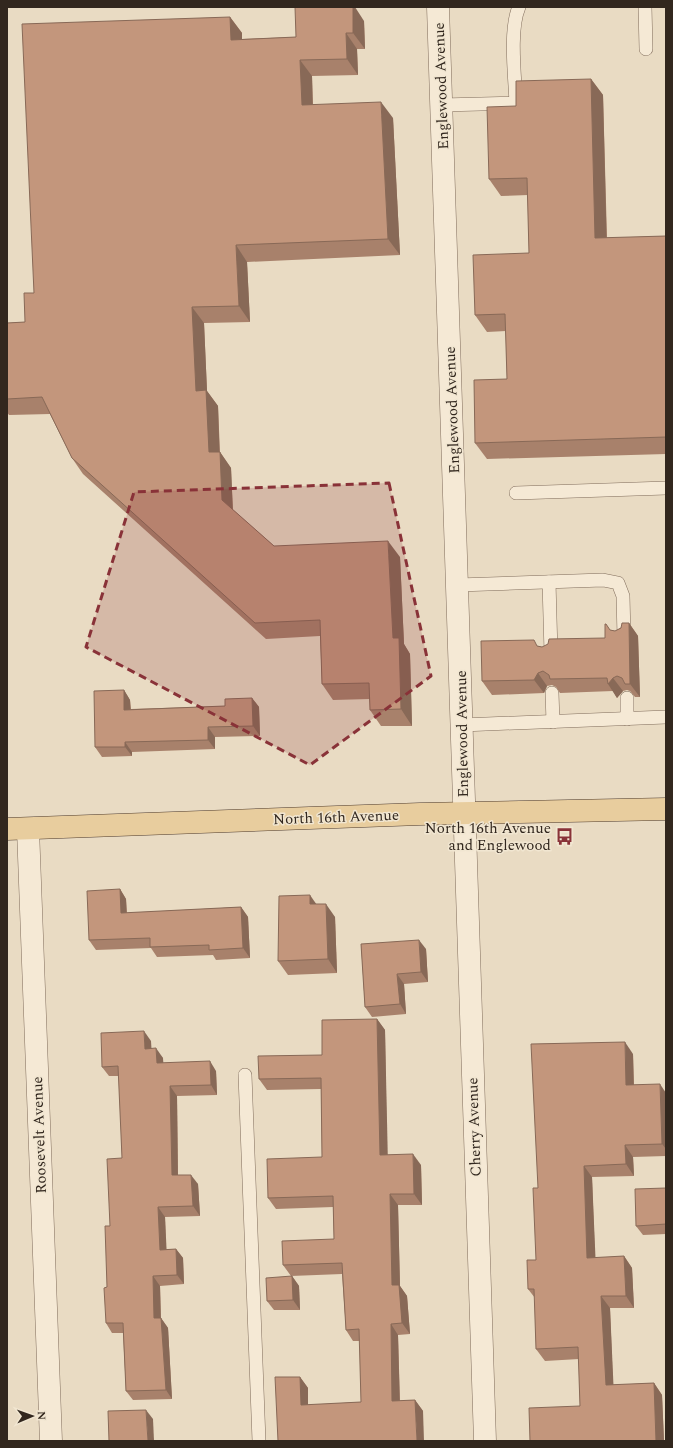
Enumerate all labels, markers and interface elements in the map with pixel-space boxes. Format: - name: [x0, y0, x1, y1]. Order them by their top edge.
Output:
- street label: Englewood Avenue: [428, 22, 455, 150]
- street label: Englewood Avenue: [439, 346, 466, 474]
- street label: Englewood Avenue: [450, 670, 475, 798]
- street label: North 16th Avenue: [273, 804, 399, 831]
- place label: North 16th Avenue and Englewood: [425, 817, 551, 857]
- bus stop icon: North 16th Avenue and Englewood: [554, 827, 574, 847]
- street label: Roosevelt Avenue: [26, 1076, 53, 1194]
- street label: Cherry Avenue: [461, 1077, 488, 1177]
- north arrow: [12, 1396, 52, 1436]
- text: N: [33, 1411, 50, 1420]

